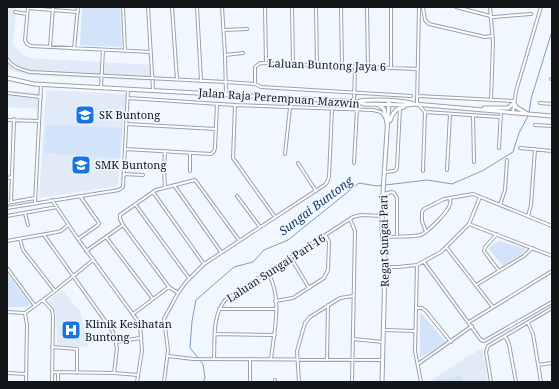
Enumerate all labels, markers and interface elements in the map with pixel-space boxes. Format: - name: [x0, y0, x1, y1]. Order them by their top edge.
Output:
- street label: Laluan Buntong Jaya 6: [268, 55, 386, 74]
- street label: Jalan Raja Perempuan Mazwin: [197, 84, 360, 111]
- school or university icon: SK Buntong: [74, 104, 96, 126]
- place label: SK Buntong: [99, 107, 160, 122]
- school or university icon: SMK Buntong: [70, 154, 92, 176]
- place label: SMK Buntong: [95, 157, 166, 172]
- water label: Sungai Buntong: [275, 171, 357, 239]
- street label: Regat Sungai Pari: [375, 194, 392, 287]
- street label: Laluan Sungai Pari 16: [223, 230, 328, 305]
- place label: Klinik Kesihatan Buntong: [85, 316, 172, 344]
- hospital icon: Klinik Kesihatan Buntong: [60, 319, 82, 341]

